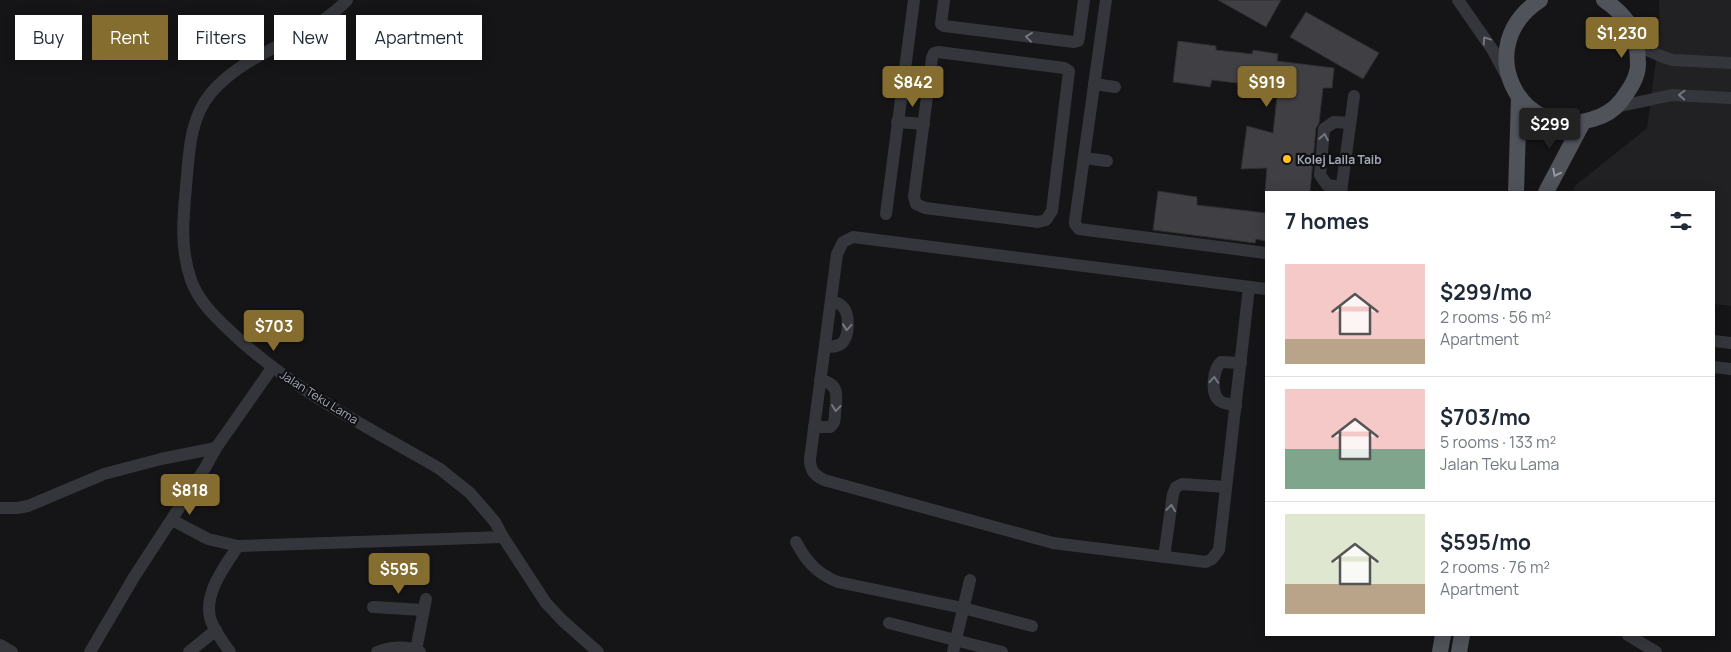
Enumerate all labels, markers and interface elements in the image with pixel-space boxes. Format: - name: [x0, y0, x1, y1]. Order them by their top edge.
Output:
- chip: Buy: [15, 15, 82, 60]
- chip: Rent: [92, 15, 168, 60]
- chip: Filters: [178, 15, 264, 60]
- chip: New: [274, 15, 346, 60]
- chip: Apartment: [356, 15, 482, 60]
- pin: $1,230: [1581, 17, 1663, 59]
- text: $1,230: [1597, 22, 1647, 44]
- one-way arrow: [1025, 32, 1033, 43]
- one-way arrow: [1482, 36, 1492, 45]
- pin: $842: [883, 66, 943, 108]
- pin: $919: [1237, 66, 1297, 108]
- text: $842: [893, 71, 933, 93]
- text: $919: [1249, 71, 1285, 93]
- one-way arrow: [1678, 90, 1686, 100]
- pin: $299: [1520, 108, 1580, 150]
- text: $299: [1530, 113, 1570, 135]
- one-way arrow: [1319, 132, 1329, 141]
- place label: Kolej Laila Taib: [1297, 151, 1382, 168]
- marker: Kolej Laila Taib: [1281, 153, 1293, 165]
- one-way arrow: [1552, 167, 1562, 176]
- text: 7 homes: [1285, 207, 1369, 235]
- icon: filters: [1667, 207, 1695, 235]
- text: $299/mo: [1440, 278, 1532, 306]
- icon: home: [1325, 284, 1385, 344]
- text: 2 rooms · 56 m²: [1440, 306, 1551, 328]
- pin: $703: [244, 310, 304, 352]
- text: $703: [255, 315, 293, 337]
- one-way arrow: [841, 323, 852, 331]
- text: Apartment: [1440, 328, 1519, 350]
- street label: Jalan Teku Lama: [277, 366, 361, 428]
- one-way arrow: [1209, 375, 1220, 383]
- text: $703/mo: [1440, 403, 1531, 431]
- one-way arrow: [831, 404, 842, 412]
- icon: home: [1325, 409, 1385, 469]
- text: 5 rooms · 133 m²: [1440, 431, 1556, 453]
- text: Jalan Teku Lama: [1440, 453, 1559, 475]
- pin: $818: [160, 474, 220, 516]
- text: $818: [172, 479, 208, 501]
- one-way arrow: [1165, 504, 1176, 512]
- text: $595/mo: [1440, 528, 1531, 556]
- icon: home: [1325, 534, 1385, 594]
- pin: $595: [369, 552, 429, 595]
- text: 2 rooms · 76 m²: [1440, 556, 1550, 578]
- text: $595: [380, 558, 418, 580]
- text: Apartment: [1440, 578, 1519, 600]

